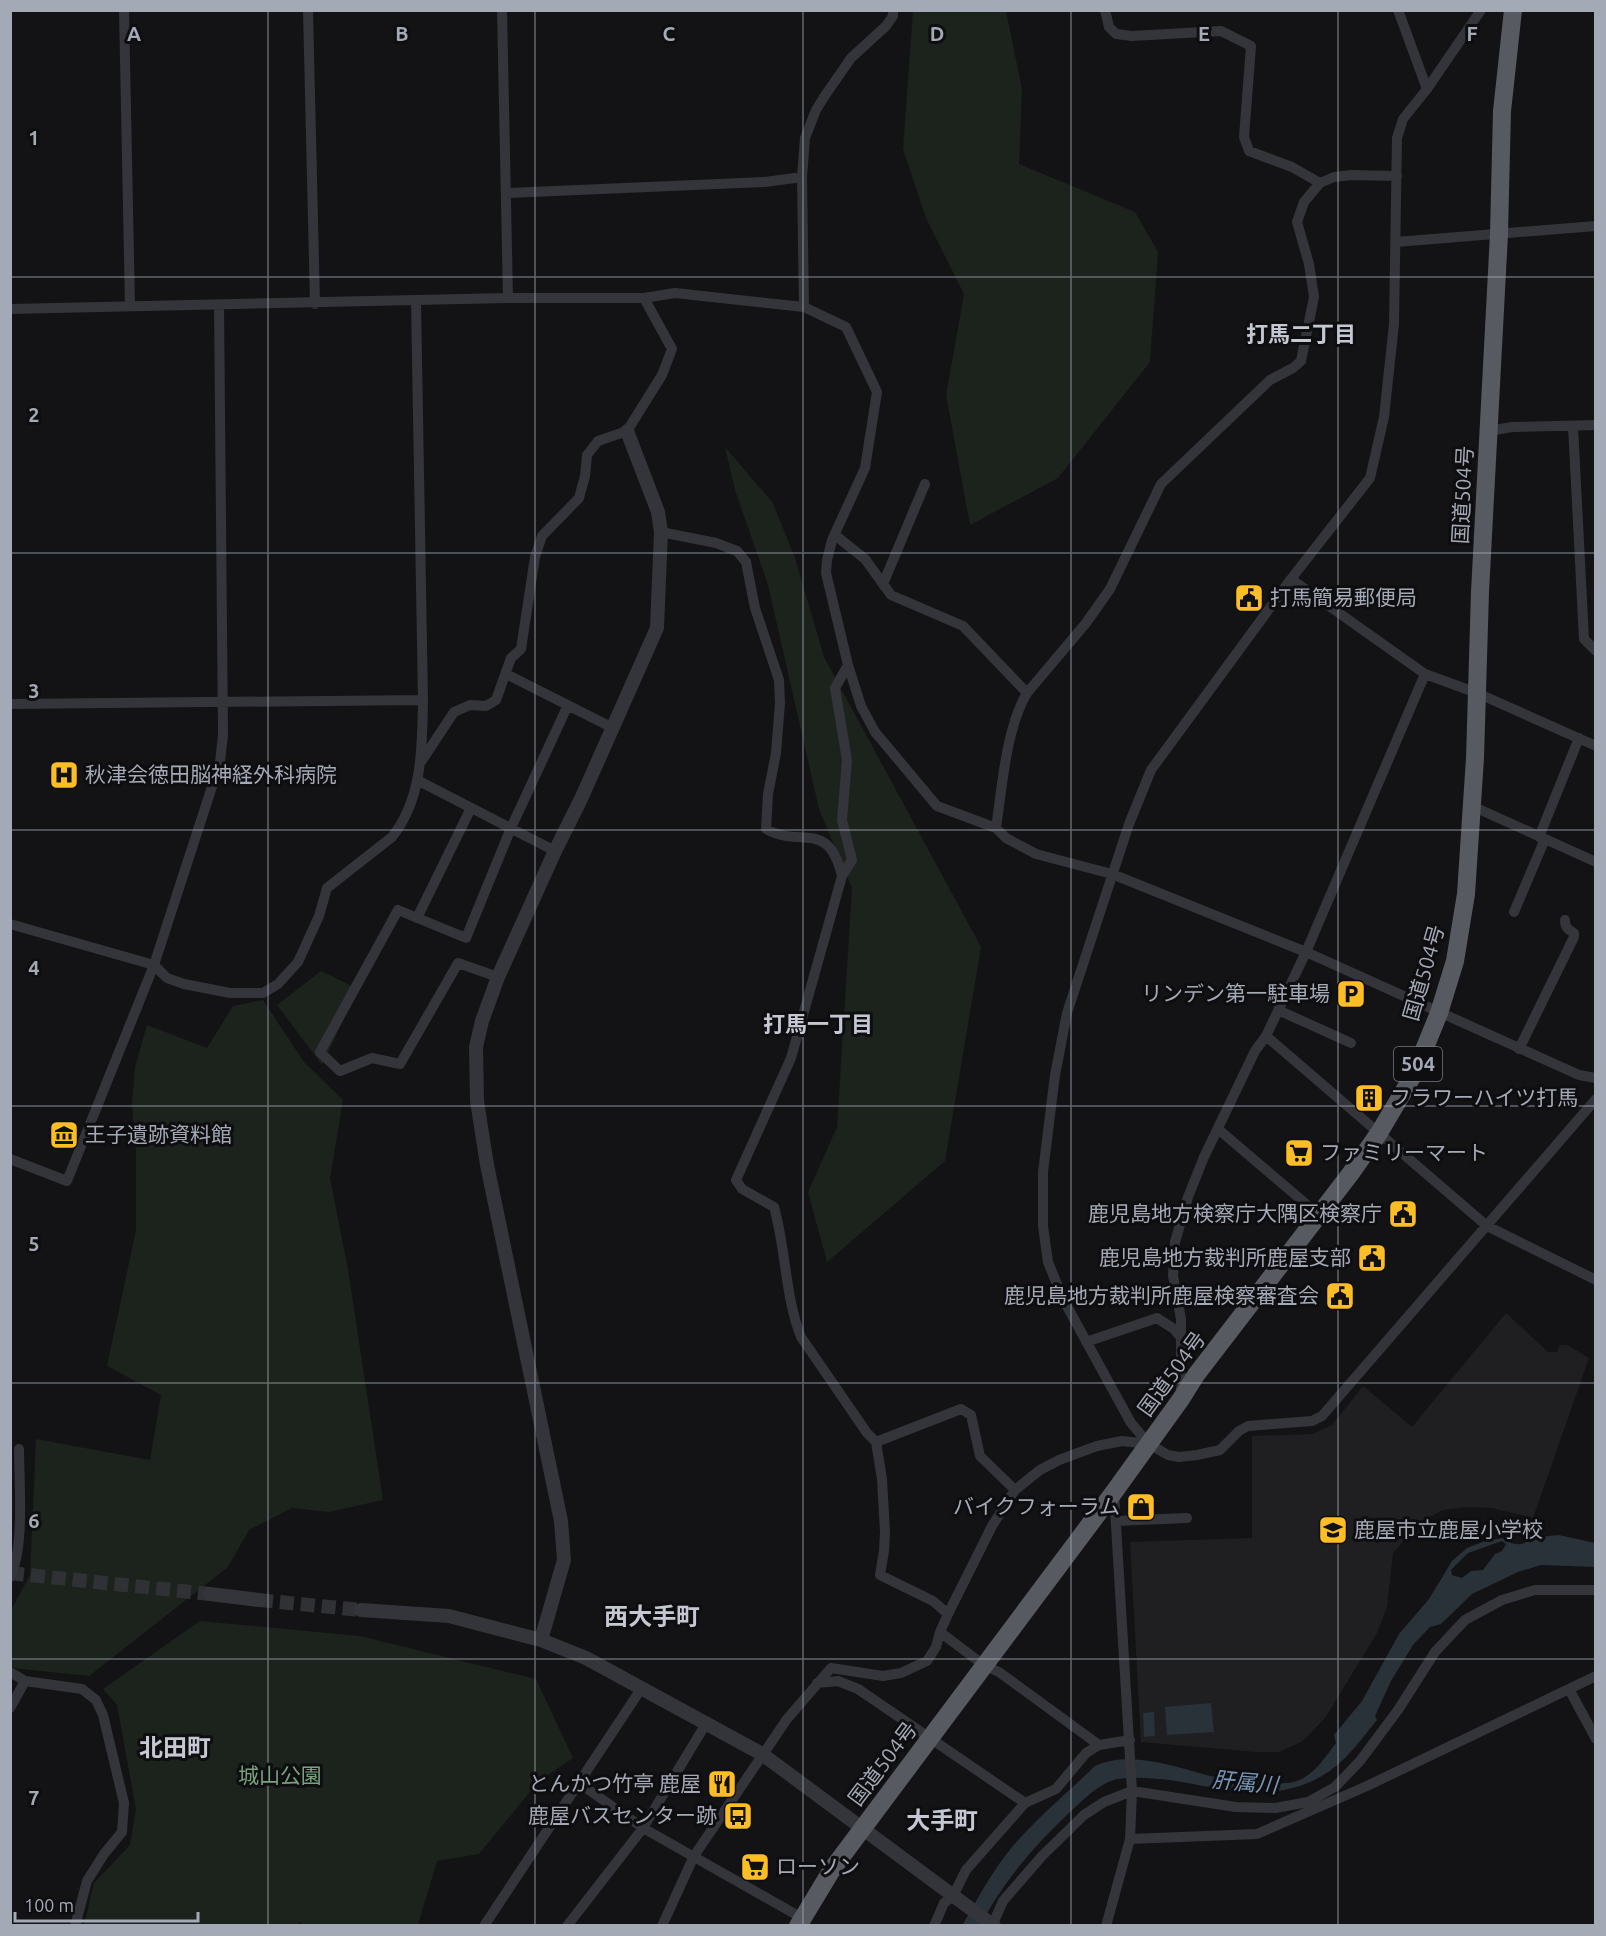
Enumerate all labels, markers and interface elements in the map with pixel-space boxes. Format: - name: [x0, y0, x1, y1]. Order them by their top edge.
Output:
- text: A: [127, 22, 141, 45]
- text: B: [395, 22, 409, 45]
- text: C: [663, 22, 676, 45]
- text: D: [930, 22, 944, 45]
- text: E: [1198, 22, 1210, 45]
- text: F: [1466, 22, 1478, 45]
- text: 1: [28, 126, 40, 149]
- district label: 打馬二丁目: [1246, 321, 1356, 346]
- text: 2: [28, 403, 40, 426]
- street label: 国道504号: [1447, 445, 1477, 545]
- public building icon: 打馬簡易郵便局: [1233, 582, 1265, 614]
- place label: 打馬簡易郵便局: [1270, 585, 1417, 609]
- text: 3: [28, 679, 40, 702]
- hospital icon: 秋津会徳田脳神経外科病院: [48, 759, 80, 791]
- place label: 秋津会徳田脳神経外科病院: [85, 762, 337, 786]
- street label: 国道504号: [1398, 922, 1448, 1023]
- text: 4: [28, 956, 40, 979]
- parking icon: リンデン第一駐車場: [1335, 978, 1367, 1010]
- place label: リンデン第一駐車場: [1141, 981, 1330, 1005]
- district label: 打馬一丁目: [763, 1011, 873, 1036]
- road number: 504: [1394, 1047, 1442, 1081]
- building icon: フラワーハイツ打馬: [1353, 1082, 1385, 1114]
- place label: フラワーハイツ打馬: [1390, 1085, 1578, 1109]
- museum icon: 王子遺跡資料館: [48, 1119, 80, 1151]
- place label: 王子遺跡資料館: [85, 1122, 232, 1146]
- supermarket icon: ファミリーマート: [1283, 1137, 1315, 1169]
- place label: ファミリーマート: [1320, 1140, 1488, 1164]
- public building icon: 鹿児島地方検察庁大隅区検察庁: [1387, 1198, 1419, 1230]
- place label: 鹿児島地方検察庁大隅区検察庁: [1088, 1201, 1382, 1225]
- text: 5: [28, 1232, 40, 1255]
- public building icon: 鹿児島地方裁判所鹿屋支部: [1356, 1242, 1388, 1274]
- place label: 鹿児島地方裁判所鹿屋支部: [1099, 1245, 1351, 1269]
- public building icon: 鹿児島地方裁判所鹿屋検察審査会: [1324, 1280, 1356, 1312]
- place label: 鹿児島地方裁判所鹿屋検察審査会: [1004, 1283, 1319, 1307]
- street label: 国道504号: [1133, 1326, 1210, 1420]
- shop icon: バイクフォーラム: [1125, 1491, 1157, 1523]
- place label: バイクフォーラム: [953, 1494, 1120, 1518]
- text: 6: [28, 1509, 40, 1532]
- school or university icon: 鹿屋市立鹿屋小学校: [1317, 1514, 1349, 1546]
- place label: 鹿屋市立鹿屋小学校: [1354, 1517, 1543, 1541]
- district label: 西大手町: [604, 1603, 700, 1630]
- street label: 国道504号: [843, 1717, 921, 1810]
- district label: 北田町: [139, 1734, 211, 1761]
- park label: 城山公園: [238, 1763, 322, 1787]
- water label: 肝属川: [1211, 1766, 1281, 1797]
- restaurant icon: とんかつ竹亭 鹿屋: [706, 1768, 738, 1800]
- place label: とんかつ竹亭 鹿屋: [528, 1771, 701, 1795]
- text: 7: [28, 1786, 40, 1809]
- bus stop icon: 鹿屋バスセンター跡: [722, 1800, 754, 1832]
- place label: 鹿屋バスセンター跡: [528, 1803, 717, 1827]
- district label: 大手町: [906, 1807, 978, 1834]
- supermarket icon: ローソン: [739, 1851, 771, 1883]
- place label: ローソン: [776, 1854, 860, 1878]
- scale bar: [15, 1885, 198, 1923]
- text: 100 m: [24, 1895, 74, 1915]

